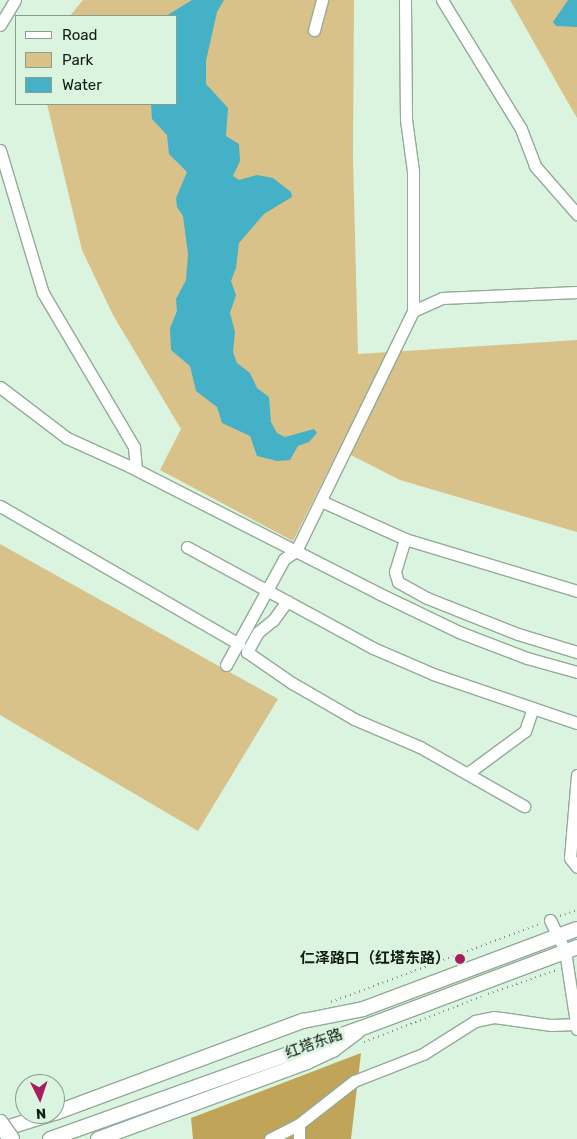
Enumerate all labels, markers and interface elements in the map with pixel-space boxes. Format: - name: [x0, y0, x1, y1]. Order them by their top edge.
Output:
- legend: [15, 15, 178, 105]
- text: Road: [62, 26, 98, 44]
- text: Park: [62, 51, 93, 69]
- text: Water: [62, 76, 102, 94]
- place label: 仁泽路口（红塔东路）: [300, 950, 450, 968]
- marker: 仁泽路口（红塔东路）: [454, 953, 466, 965]
- street label: 红塔东路: [283, 1025, 345, 1063]
- north arrow: [15, 1074, 65, 1124]
- text: N: [35, 1105, 47, 1122]

